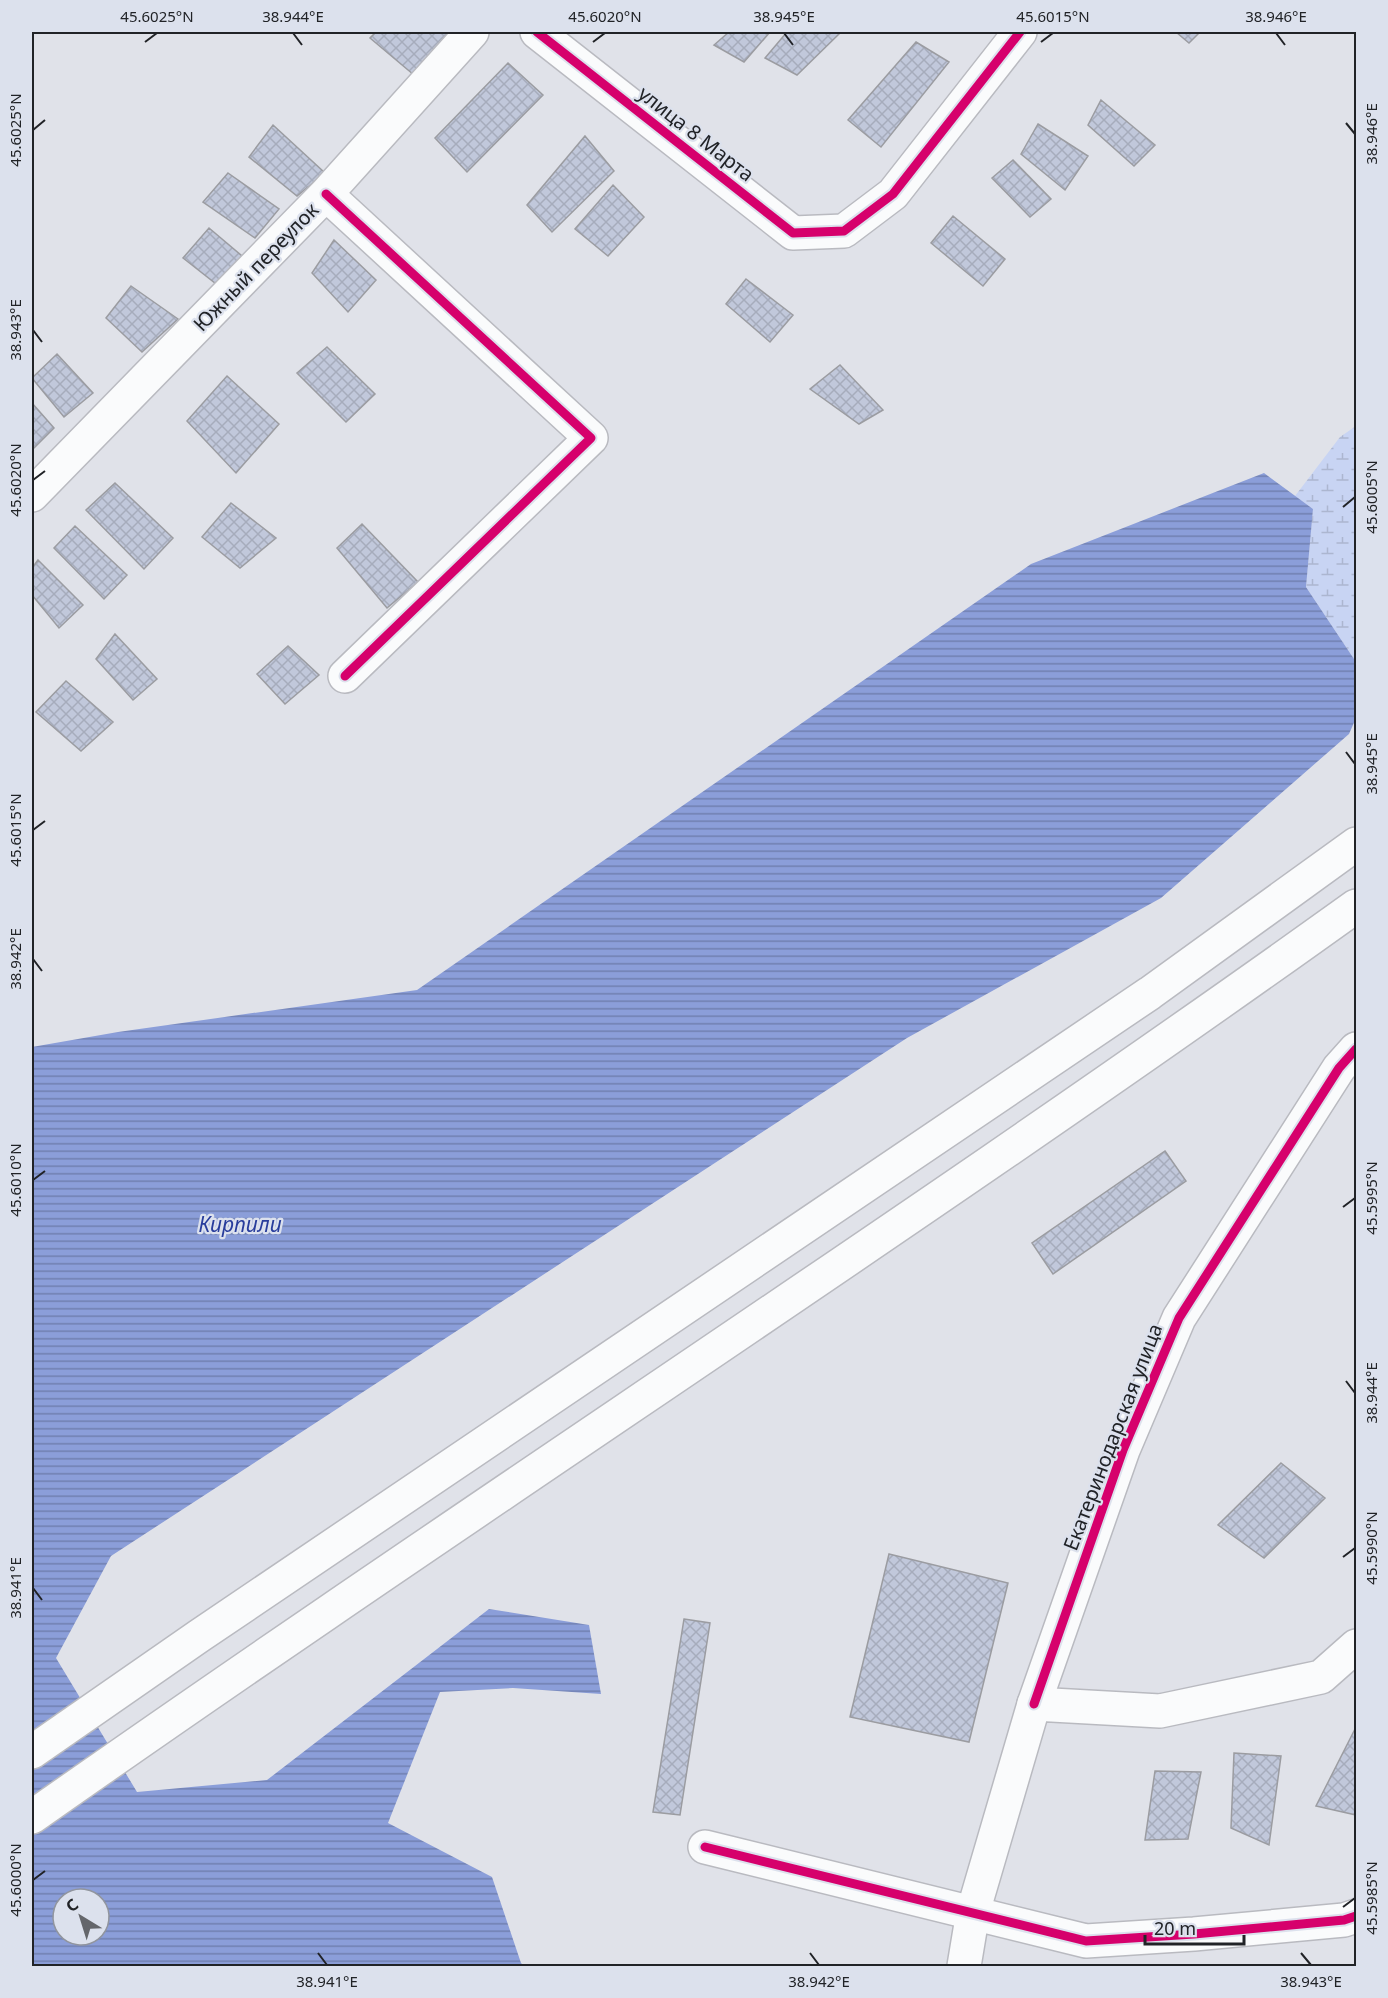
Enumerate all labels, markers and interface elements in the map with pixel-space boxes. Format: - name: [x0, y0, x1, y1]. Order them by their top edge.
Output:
- text: 45.6025°N: [120, 6, 194, 26]
- text: 38.944°E: [262, 6, 324, 26]
- text: 45.6020°N: [568, 6, 642, 26]
- text: 38.945°E: [753, 6, 815, 26]
- text: 45.6015°N: [1016, 6, 1090, 26]
- text: 38.946°E: [1245, 6, 1307, 26]
- street label: улица 8 Марта: [633, 80, 760, 187]
- text: 45.6025°N: [5, 93, 25, 167]
- text: 38.946°E: [1361, 103, 1381, 165]
- street label: Южный переулок: [187, 196, 324, 337]
- text: 38.943°E: [5, 299, 25, 361]
- text: 45.6020°N: [5, 443, 25, 517]
- text: 45.6005°N: [1361, 460, 1381, 534]
- text: 38.945°E: [1361, 733, 1381, 795]
- text: 45.6015°N: [5, 793, 25, 867]
- text: 38.942°E: [5, 928, 25, 990]
- text: 45.6010°N: [5, 1143, 25, 1217]
- text: 45.5995°N: [1361, 1161, 1381, 1235]
- water label: Кирпили: [198, 1210, 282, 1238]
- street label: Екатеринодарская улица: [1057, 1319, 1168, 1554]
- text: 38.944°E: [1361, 1362, 1381, 1424]
- text: 45.5990°N: [1361, 1511, 1381, 1585]
- text: 38.941°E: [5, 1557, 25, 1619]
- text: 45.6000°N: [5, 1843, 25, 1917]
- text: 45.5985°N: [1361, 1861, 1381, 1935]
- north arrow: [51, 1887, 111, 1947]
- text: С: [61, 1893, 83, 1917]
- scale bar: [1145, 1908, 1244, 1946]
- text: 20 m: [1154, 1916, 1196, 1940]
- text: 38.941°E: [296, 1971, 358, 1991]
- text: 38.942°E: [788, 1971, 850, 1991]
- text: 38.943°E: [1280, 1971, 1342, 1991]

